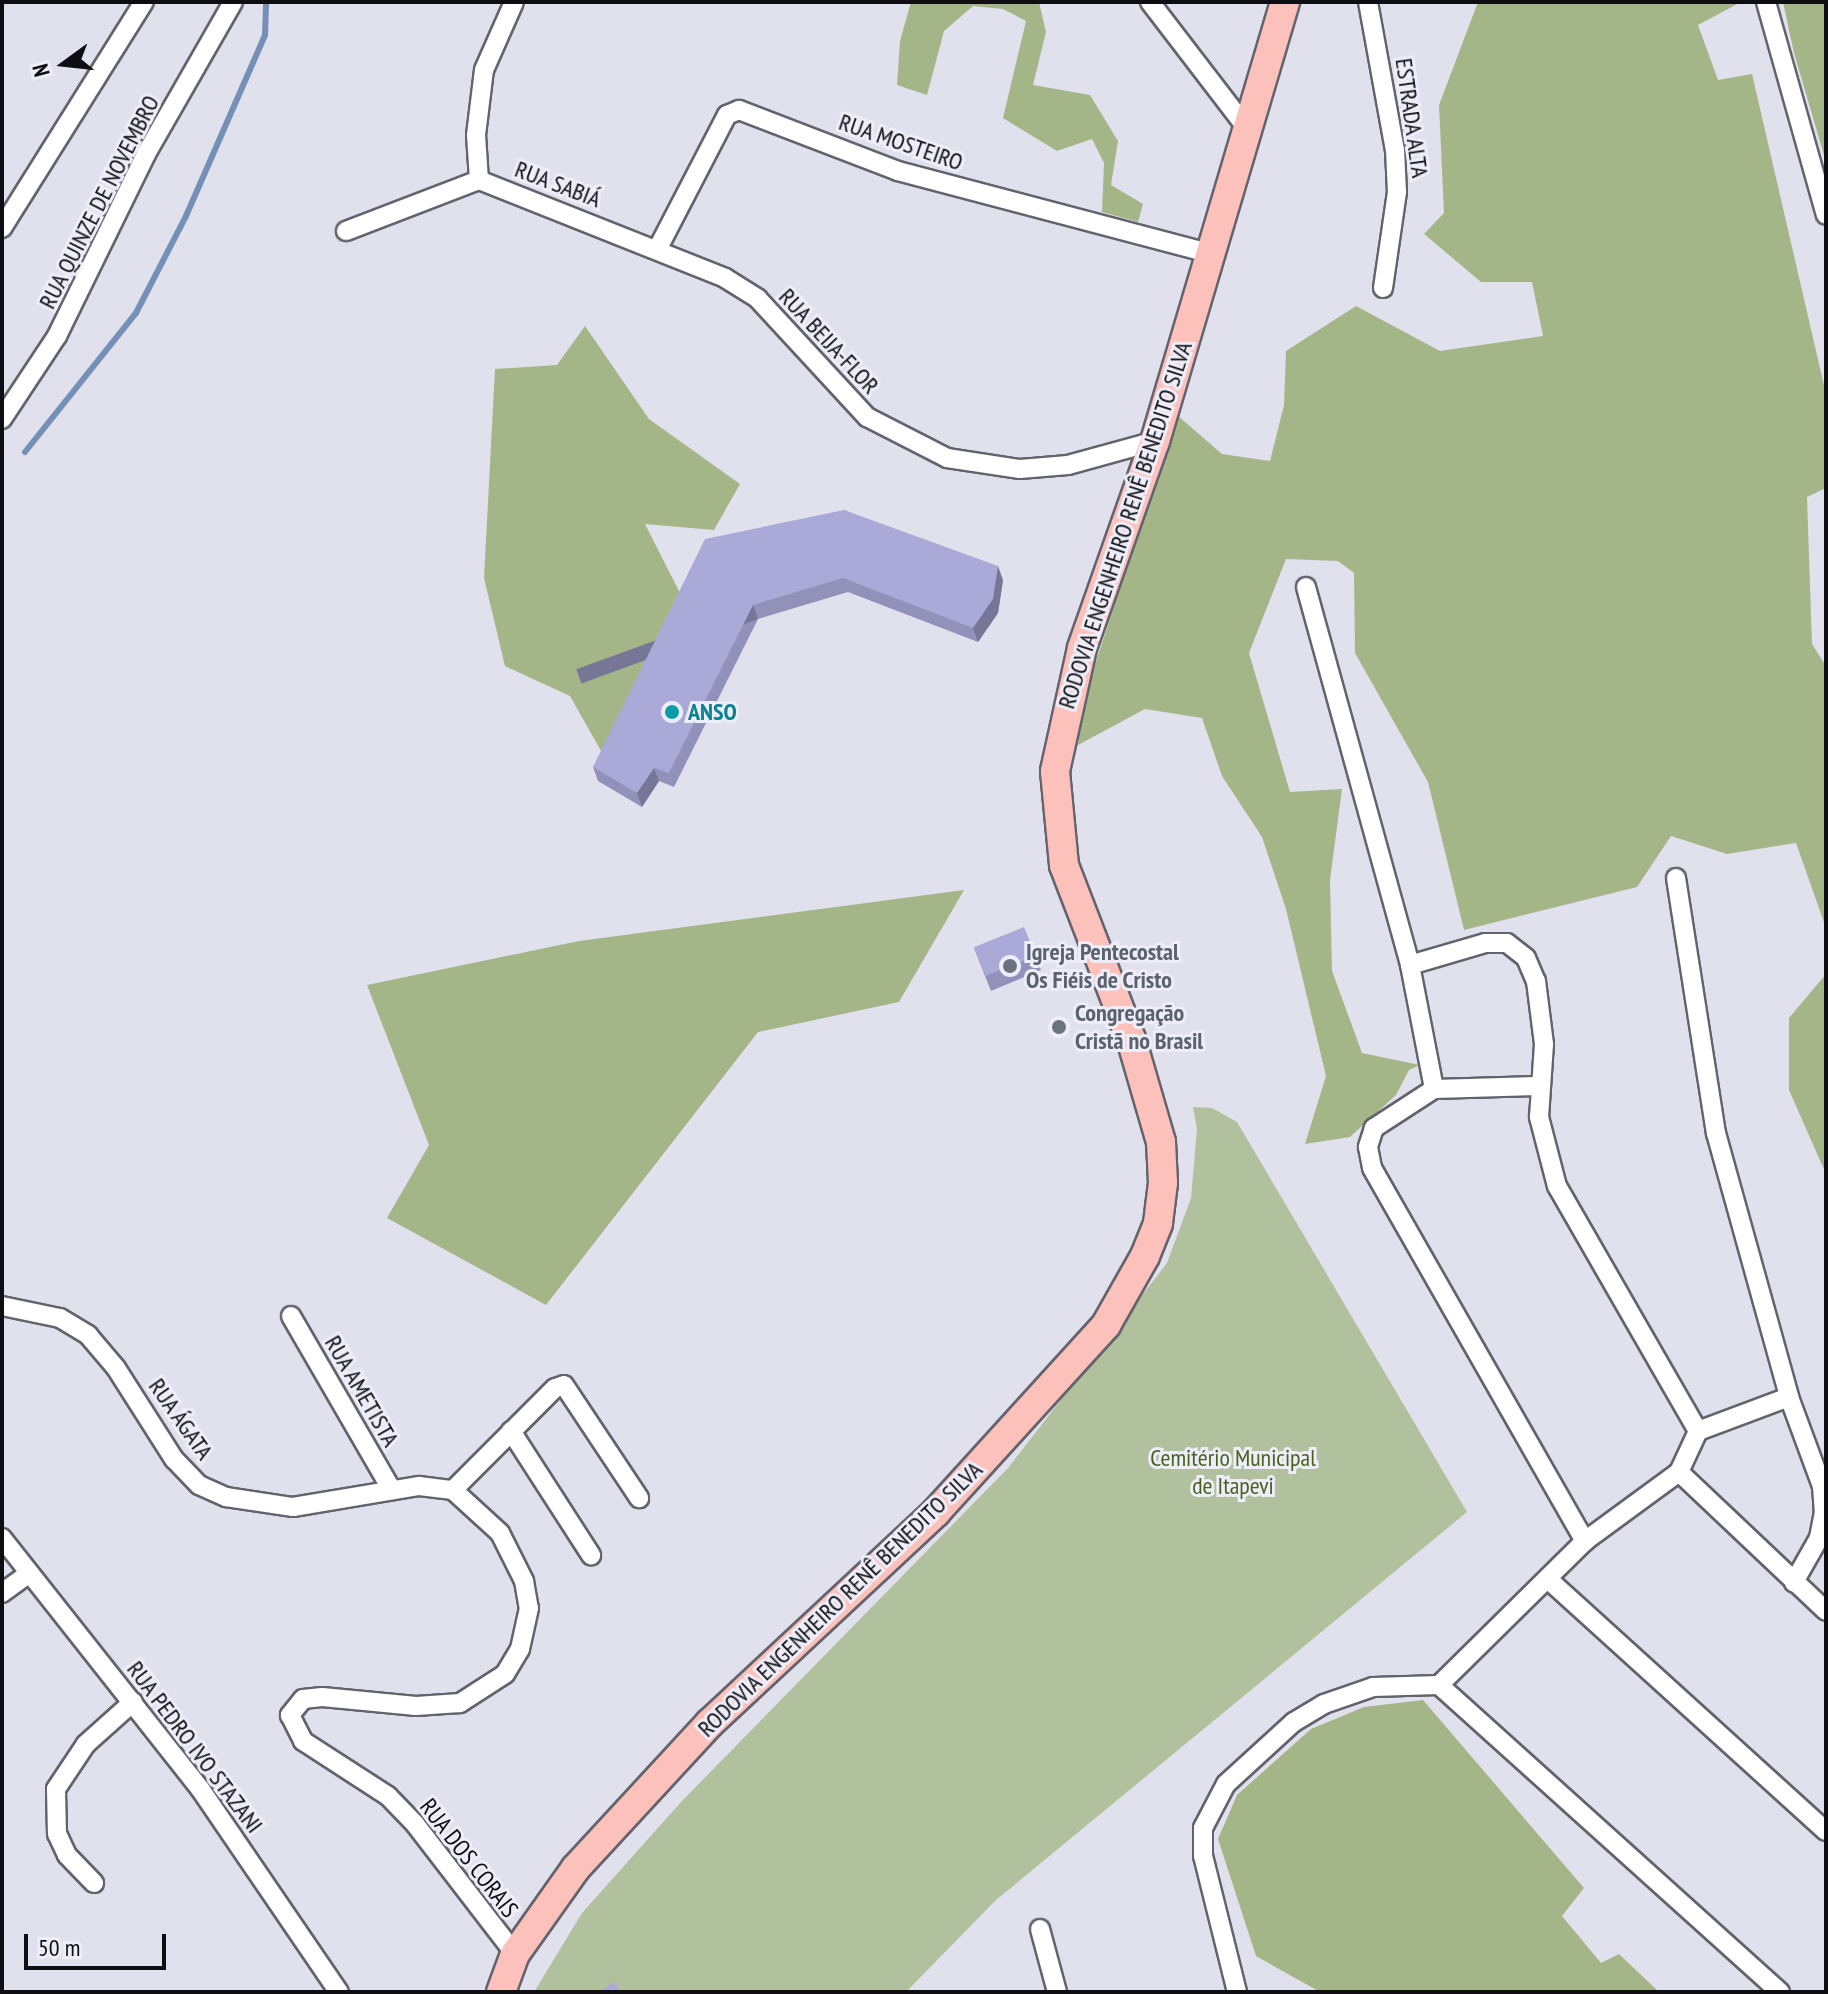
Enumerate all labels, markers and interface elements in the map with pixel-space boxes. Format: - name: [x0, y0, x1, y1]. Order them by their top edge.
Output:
- north arrow: [24, 24, 104, 104]
- street label: ESTRADA ALTA: [1389, 56, 1435, 180]
- text: N: [26, 61, 56, 80]
- street label: RUA QUINZE DE NOVEMBRO: [33, 90, 165, 314]
- street label: RUA MOSTEIRO: [835, 107, 967, 177]
- street label: RUA SABIÁ: [511, 154, 605, 214]
- street label: RUA BEIJA-FLOR: [773, 282, 885, 400]
- street label: RODOVIA ENGENHEIRO RENÊ BENEDITO SILVA: [1052, 337, 1198, 713]
- place label: ANSO: [688, 698, 737, 726]
- marker: ANSO: [663, 703, 681, 721]
- place label: Igreja Pentecostal Os Fiéis de Cristo: [1026, 938, 1179, 994]
- marker: Igreja Pentecostal Os Fiéis de Cristo: [1001, 957, 1019, 975]
- place label: Congregação Cristã no Brasil: [1075, 999, 1203, 1055]
- marker: Congregação Cristã no Brasil: [1050, 1018, 1068, 1036]
- street label: RUA AMETISTA: [318, 1330, 406, 1452]
- street label: RUA ÁGATA: [142, 1372, 220, 1466]
- park label: Cemitério Municipal de Itapevi: [1150, 1444, 1316, 1500]
- street label: RODOVIA ENGENHEIRO RENÊ BENEDITO SILVA: [692, 1455, 988, 1743]
- street label: RUA PEDRO IVO STAZANI: [121, 1655, 269, 1839]
- street label: RUA DOS CORAIS: [414, 1793, 524, 1923]
- scale bar: [28, 1918, 170, 1968]
- text: 50 m: [38, 1932, 80, 1963]

